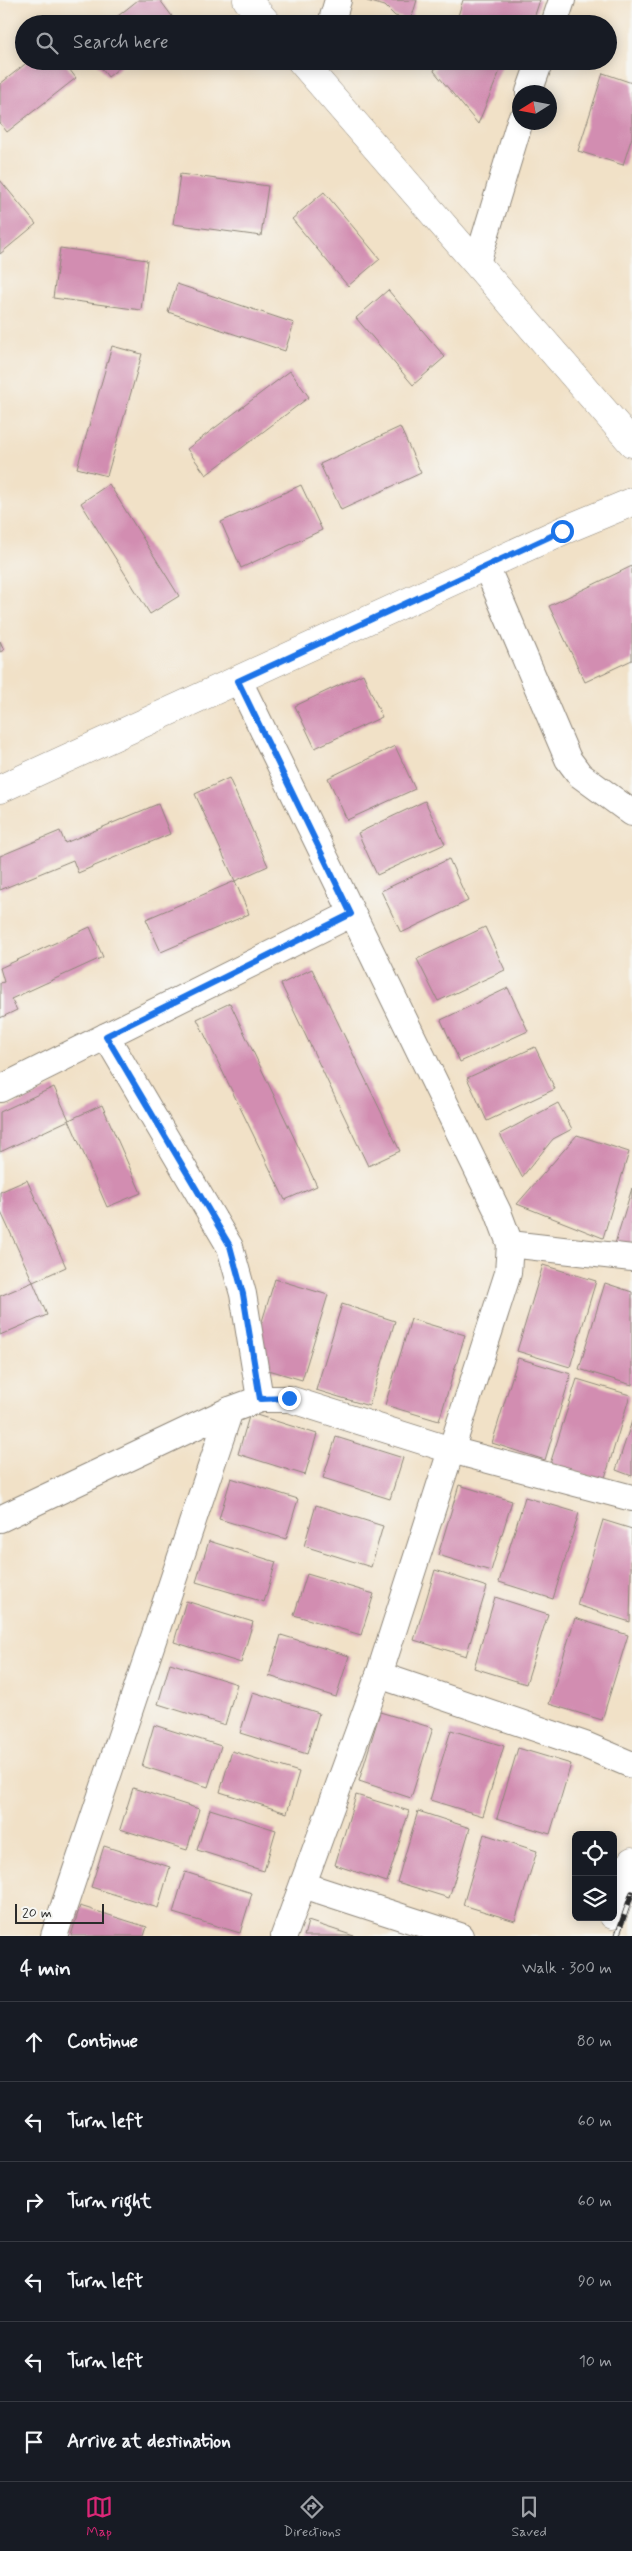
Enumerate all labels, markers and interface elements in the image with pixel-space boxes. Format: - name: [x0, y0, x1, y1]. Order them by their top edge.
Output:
- search box: [15, 15, 617, 70]
- icon: search: [33, 29, 61, 57]
- text: Search here: [73, 30, 169, 55]
- north arrow: [512, 85, 557, 130]
- route start: [551, 520, 574, 543]
- route end: [278, 1387, 301, 1410]
- map controls: [572, 1831, 617, 1921]
- button: locate: [572, 1831, 617, 1876]
- button: layers: [572, 1876, 617, 1921]
- scale bar: [15, 1901, 104, 1924]
- text: 20 m: [22, 1904, 52, 1922]
- text: 4 min: [20, 1955, 71, 1983]
- text: Walk · 300 m: [522, 1958, 612, 1979]
- icon: ahead: [20, 2028, 48, 2056]
- text: Continue: [67, 2029, 138, 2054]
- text: 80 m: [577, 2031, 612, 2052]
- icon: left: [20, 2108, 48, 2136]
- text: Turn left: [67, 2109, 143, 2134]
- text: 60 m: [578, 2111, 612, 2132]
- icon: right: [20, 2188, 48, 2216]
- text: Turn right: [67, 2189, 151, 2214]
- text: 60 m: [578, 2191, 612, 2212]
- icon: left: [20, 2268, 48, 2296]
- text: Turn left: [67, 2269, 143, 2294]
- text: 90 m: [578, 2271, 612, 2292]
- icon: left: [20, 2348, 48, 2376]
- text: Turn left: [67, 2349, 143, 2374]
- text: 10 m: [579, 2351, 612, 2372]
- icon: arrive: [20, 2428, 48, 2456]
- text: Arrive at destination: [67, 2429, 231, 2454]
- tab: Map: [85, 2493, 113, 2541]
- tab: Directions: [284, 2493, 341, 2541]
- tab: Saved: [511, 2493, 547, 2541]

